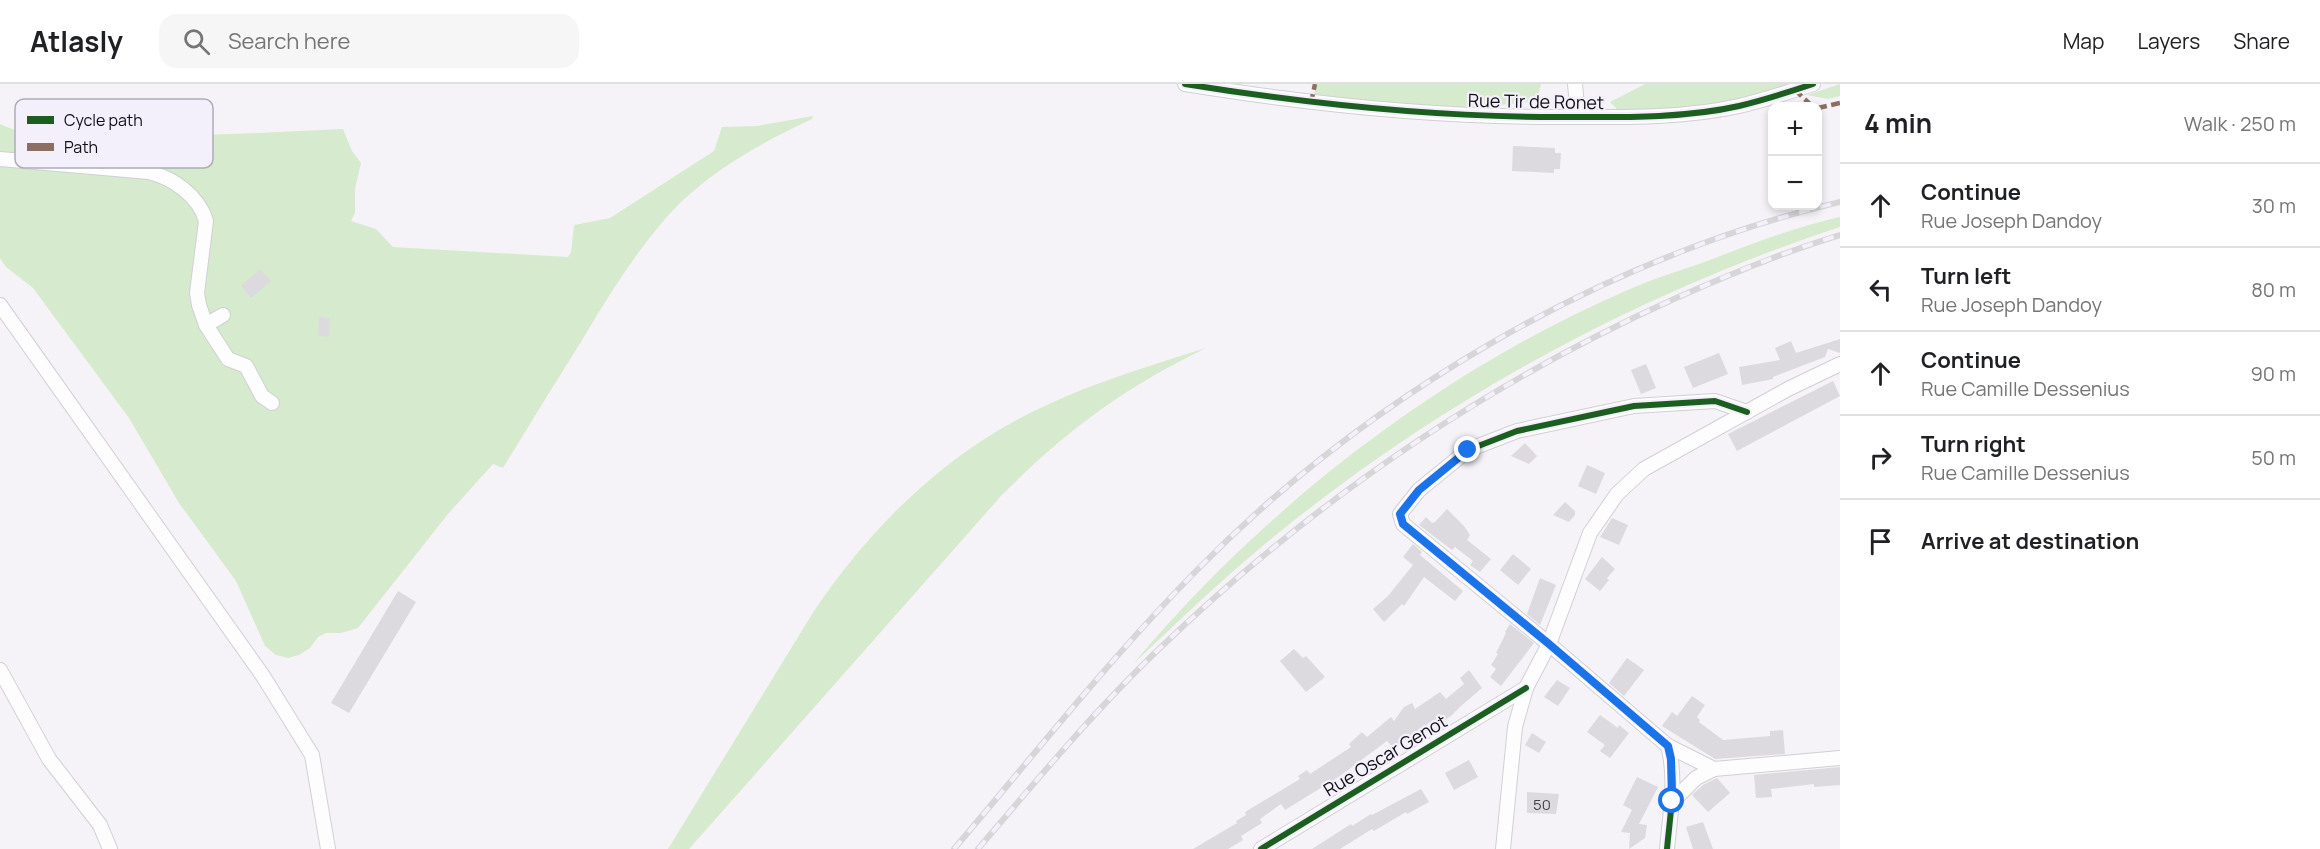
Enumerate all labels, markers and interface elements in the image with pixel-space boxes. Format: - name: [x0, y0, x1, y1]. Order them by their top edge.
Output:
- search box: [159, 14, 579, 68]
- text: Atlasly: [30, 22, 123, 60]
- icon: search: [180, 25, 213, 58]
- text: Search here: [228, 26, 350, 56]
- text: Map: [2063, 27, 2104, 55]
- text: Layers: [2137, 27, 2200, 55]
- text: Share: [2233, 27, 2290, 55]
- street label: Rue Tir de Ronet: [1468, 88, 1604, 114]
- legend: [15, 99, 213, 168]
- map controls: [1768, 102, 1822, 210]
- button: +: [1768, 102, 1822, 156]
- text: 4 min: [1864, 105, 1932, 141]
- text: Cycle path: [64, 109, 143, 131]
- text: Walk · 250 m: [2184, 110, 2296, 137]
- text: Path: [64, 136, 98, 158]
- button: −: [1768, 156, 1822, 210]
- text: Continue: [1921, 177, 2021, 207]
- icon: ahead: [1864, 189, 1897, 222]
- text: 30 m: [2252, 192, 2296, 219]
- text: Rue Joseph Dandoy: [1921, 207, 2102, 234]
- text: Turn left: [1921, 261, 2011, 291]
- icon: left: [1864, 273, 1897, 306]
- text: 80 m: [2251, 276, 2296, 303]
- text: Rue Joseph Dandoy: [1921, 291, 2102, 318]
- text: Continue: [1921, 345, 2021, 375]
- icon: ahead: [1864, 357, 1897, 390]
- text: 90 m: [2250, 360, 2296, 387]
- text: Rue Camille Dessenius: [1921, 375, 2130, 402]
- text: Turn right: [1921, 429, 2026, 459]
- route end: [1454, 436, 1480, 462]
- icon: right: [1864, 441, 1897, 474]
- text: 50 m: [2251, 444, 2296, 471]
- text: Rue Camille Dessenius: [1921, 459, 2130, 486]
- icon: arrive: [1864, 525, 1897, 558]
- text: Arrive at destination: [1921, 526, 2139, 556]
- street label: Rue Oscar Genot: [1319, 709, 1451, 801]
- route start: [1658, 787, 1684, 813]
- house number: 50: [1533, 794, 1551, 815]

